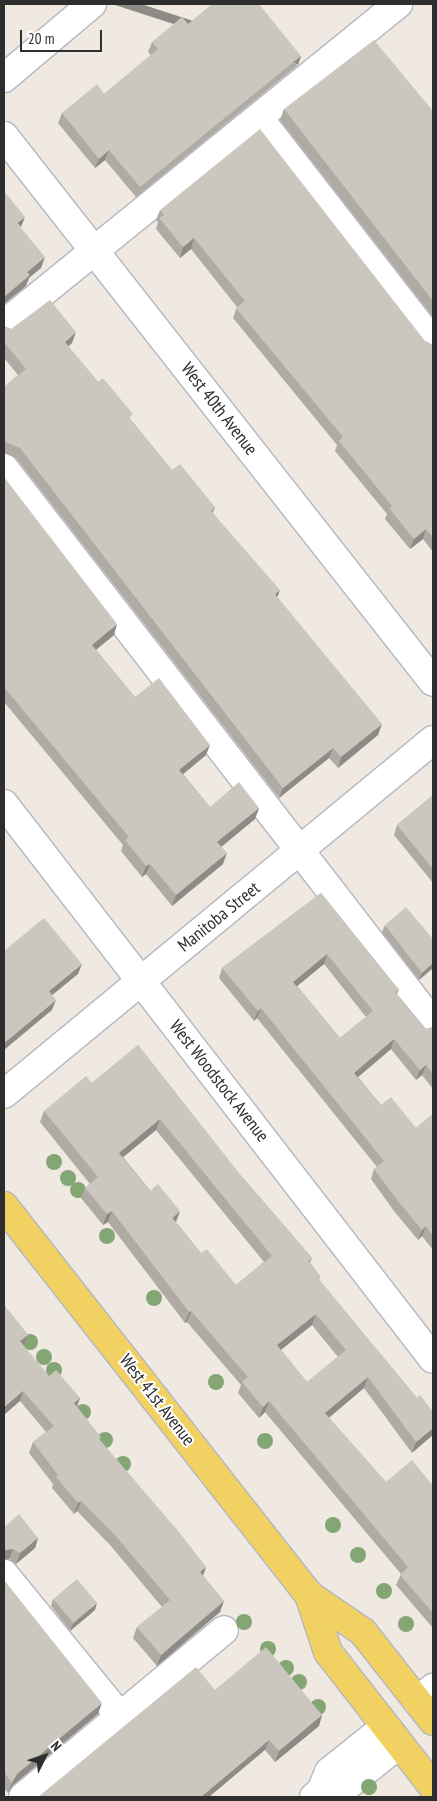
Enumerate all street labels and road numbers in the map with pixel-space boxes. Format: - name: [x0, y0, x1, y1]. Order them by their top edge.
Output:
- street label: West 40th Avenue: [176, 358, 262, 460]
- street label: Manitoba Street: [174, 877, 264, 957]
- street label: West Woodstock Avenue: [164, 1015, 274, 1147]
- street label: West 41st Avenue: [115, 1350, 199, 1450]

